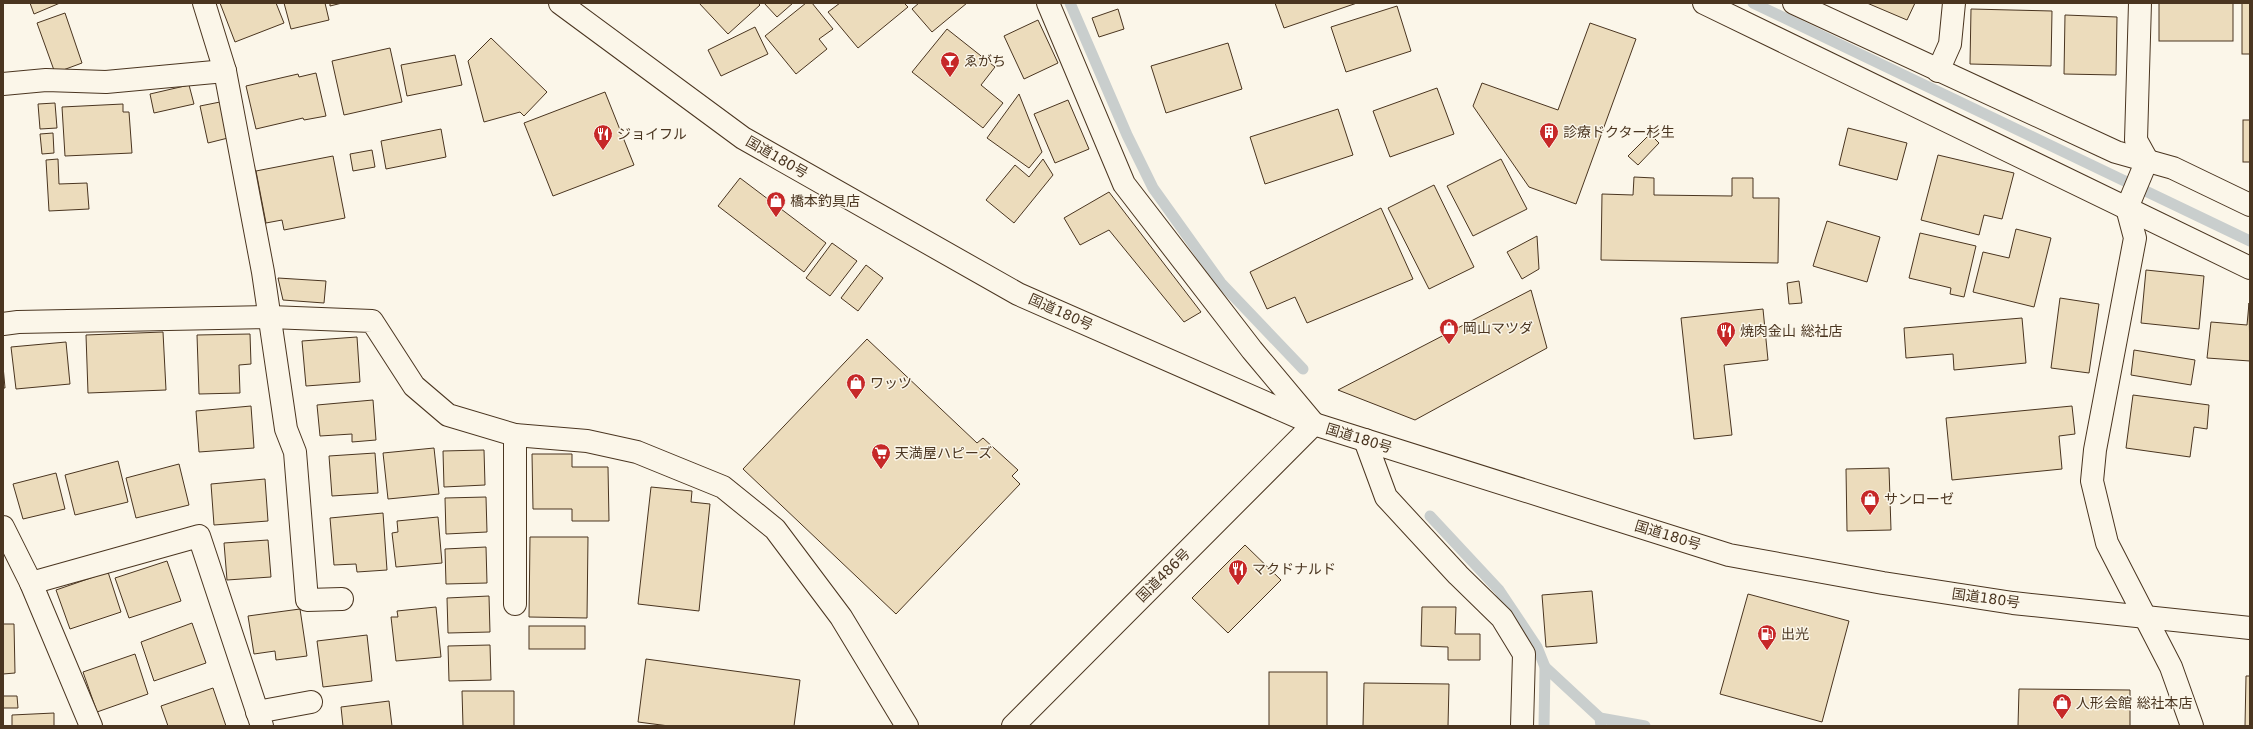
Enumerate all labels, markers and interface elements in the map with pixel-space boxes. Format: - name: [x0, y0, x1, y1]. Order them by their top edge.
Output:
- bar icon: ゑがち: [939, 50, 961, 78]
- place label: ゑがち: [964, 53, 1006, 69]
- building icon: 診療ドクター杉生: [1538, 121, 1560, 149]
- restaurant icon: ジョイフル: [592, 123, 614, 151]
- place label: 診療ドクター杉生: [1563, 124, 1674, 140]
- place label: ジョイフル: [617, 126, 687, 142]
- street label: 国道180号: [743, 133, 811, 181]
- shop icon: 橋本釣具店: [765, 190, 787, 218]
- place label: 橋本釣具店: [790, 193, 860, 209]
- street label: 国道180号: [1026, 291, 1096, 333]
- shop icon: 岡山マツダ: [1438, 317, 1460, 345]
- place label: 岡山マツダ: [1463, 320, 1533, 336]
- restaurant icon: 焼肉金山 総社店: [1715, 320, 1737, 348]
- place label: 焼肉金山 総社店: [1740, 323, 1842, 339]
- shop icon: ワッツ: [845, 372, 867, 400]
- place label: ワッツ: [870, 375, 912, 391]
- street label: 国道180号: [1324, 420, 1394, 456]
- supermarket icon: 天満屋ハピーズ: [870, 442, 892, 470]
- place label: 天満屋ハピーズ: [895, 445, 992, 461]
- shop icon: サンローゼ: [1859, 488, 1881, 516]
- place label: サンローゼ: [1884, 491, 1954, 507]
- street label: 国道180号: [1633, 517, 1703, 553]
- street label: 国道486号: [1133, 545, 1193, 605]
- restaurant icon: マクドナルド: [1227, 558, 1249, 586]
- place label: マクドナルド: [1252, 561, 1336, 577]
- street label: 国道180号: [1951, 585, 2021, 611]
- fuel station icon: 出光: [1756, 623, 1778, 651]
- place label: 出光: [1781, 626, 1809, 642]
- shop icon: 人形会館 総社本店: [2051, 692, 2073, 720]
- place label: 人形会館 総社本店: [2076, 695, 2192, 711]

